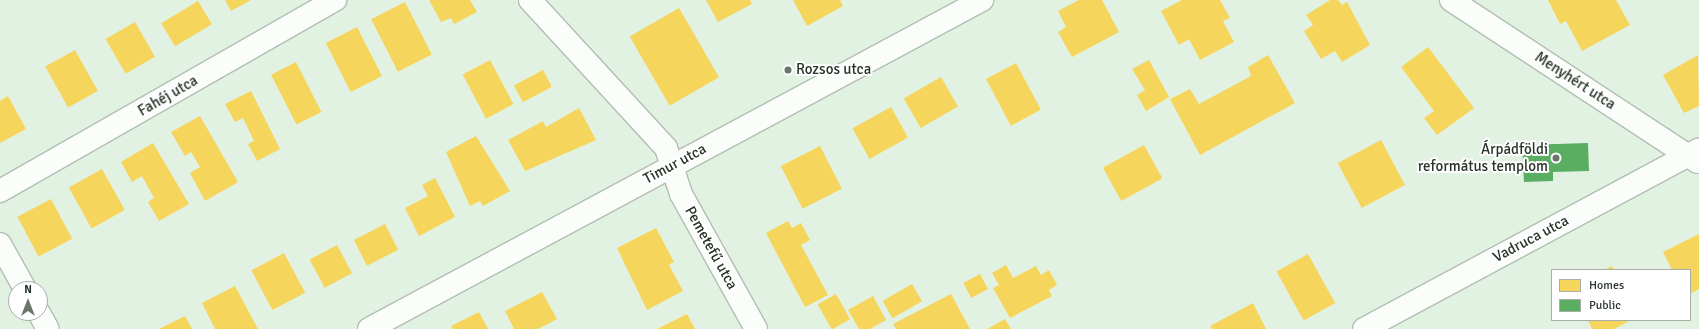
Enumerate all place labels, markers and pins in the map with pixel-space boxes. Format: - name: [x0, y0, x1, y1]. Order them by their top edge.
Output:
- place label: Rozsos utca: [796, 61, 871, 79]
- marker: Rozsos utca: [783, 65, 793, 75]
- place label: Árpádföldi református templom: [1418, 140, 1548, 175]
- marker: Árpádföldi református templom: [1551, 153, 1561, 163]

